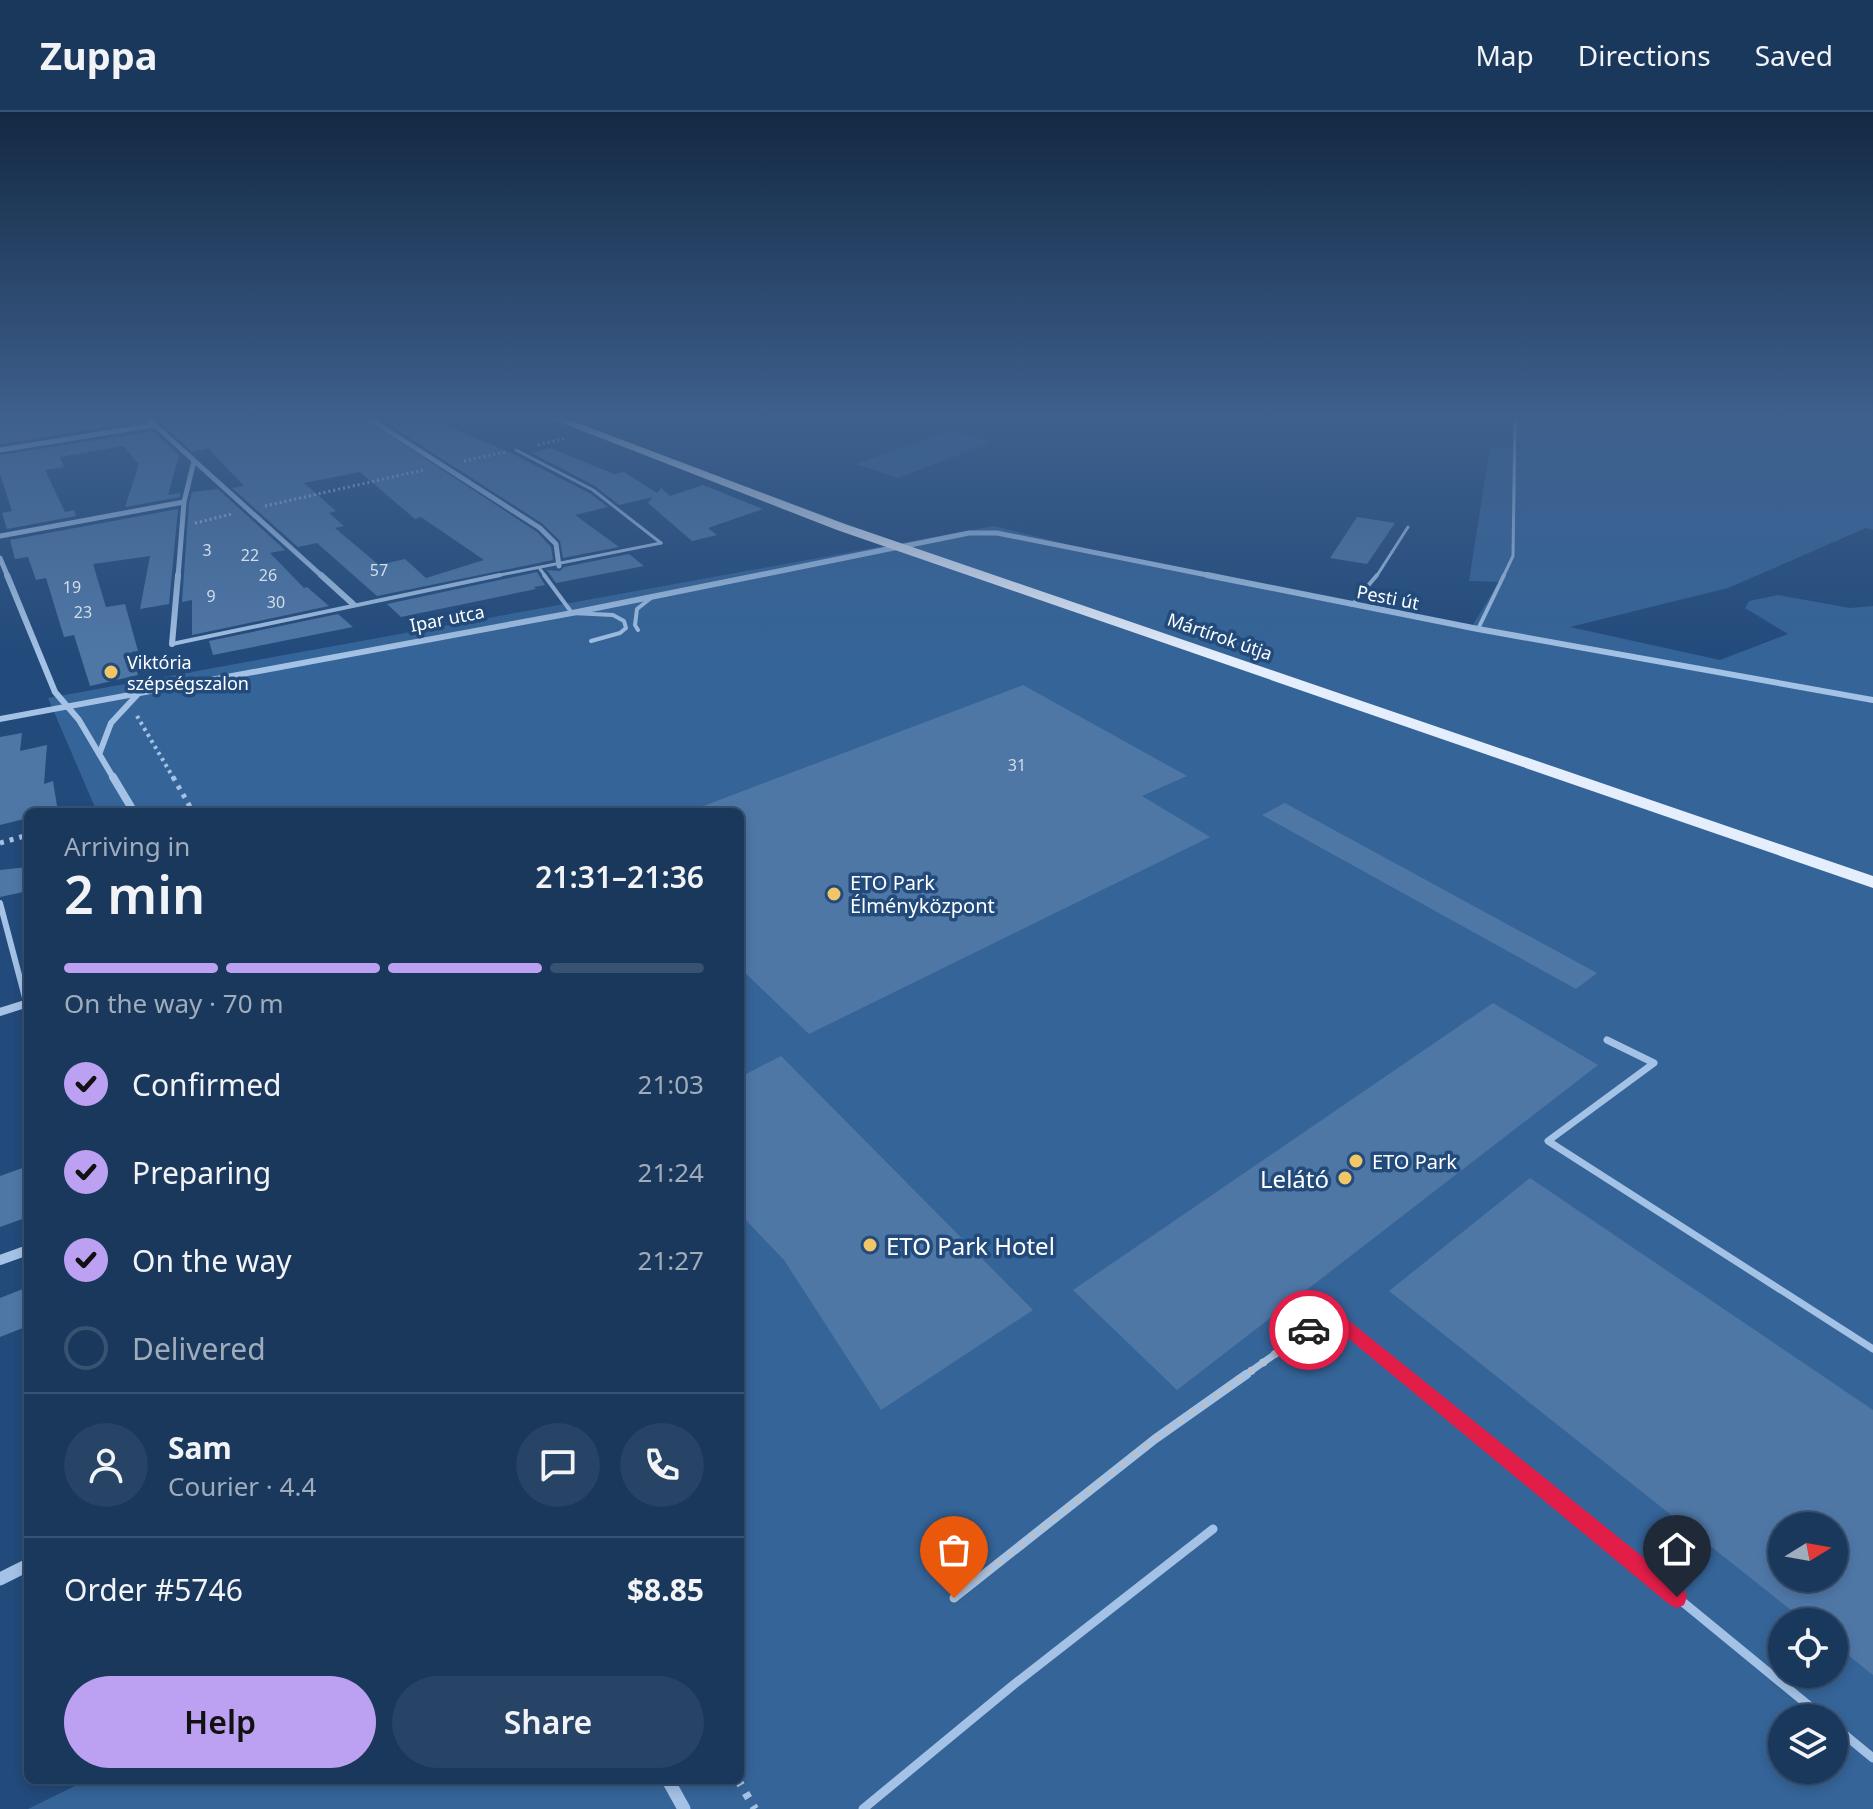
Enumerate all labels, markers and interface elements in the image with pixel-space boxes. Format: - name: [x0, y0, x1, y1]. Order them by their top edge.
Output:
- text: Zuppa: [40, 29, 158, 81]
- text: Map: [1475, 36, 1534, 74]
- text: Directions: [1578, 36, 1711, 74]
- text: Saved: [1755, 36, 1833, 74]
- house number: 3: [202, 539, 212, 561]
- house number: 22: [241, 544, 259, 566]
- house number: 57: [370, 559, 388, 581]
- house number: 26: [259, 564, 277, 586]
- house number: 19: [63, 576, 81, 598]
- street label: Pesti út: [1355, 579, 1422, 615]
- house number: 9: [206, 585, 216, 607]
- house number: 30: [267, 591, 285, 613]
- street label: Ipar utca: [408, 599, 486, 637]
- house number: 23: [74, 601, 92, 623]
- street label: Mártírok útja: [1164, 607, 1276, 665]
- place label: Viktória szépségszalon: [127, 650, 249, 695]
- marker: Viktória szépségszalon: [102, 663, 120, 681]
- house number: 31: [1008, 754, 1026, 776]
- text: Arriving in: [64, 828, 190, 864]
- text: 21:31–21:36: [535, 856, 704, 897]
- text: 2 min: [64, 858, 205, 929]
- place label: ETO Park Élményközpont: [850, 869, 995, 919]
- marker: ETO Park Élményközpont: [825, 885, 843, 903]
- text: On the way · 70 m: [64, 985, 284, 1021]
- icon: check: [64, 1062, 108, 1106]
- text: Confirmed: [132, 1064, 282, 1105]
- text: 21:03: [638, 1066, 704, 1102]
- place label: ETO Park: [1372, 1148, 1457, 1175]
- icon: check: [64, 1150, 108, 1194]
- text: Preparing: [132, 1152, 271, 1193]
- marker: ETO Park: [1347, 1152, 1365, 1170]
- text: 21:24: [638, 1154, 704, 1190]
- place label: Lelátó: [1260, 1162, 1329, 1195]
- marker: Lelátó: [1336, 1169, 1354, 1187]
- place label: ETO Park Hotel: [886, 1229, 1055, 1262]
- marker: ETO Park Hotel: [861, 1236, 879, 1254]
- icon: check: [64, 1238, 108, 1282]
- text: On the way: [132, 1240, 292, 1281]
- text: 21:27: [638, 1242, 704, 1278]
- courier: [1269, 1290, 1349, 1370]
- icon: car: [1287, 1308, 1331, 1352]
- text: Delivered: [132, 1328, 266, 1369]
- button: person: [64, 1423, 148, 1507]
- button: chat: [516, 1423, 600, 1507]
- button: phone: [620, 1423, 704, 1507]
- text: Sam: [168, 1427, 232, 1468]
- text: Courier · 4.4: [168, 1468, 316, 1504]
- north arrow: [1768, 1512, 1848, 1592]
- map controls: [1768, 1512, 1848, 1784]
- pin: [1643, 1515, 1711, 1597]
- pin: [920, 1516, 988, 1598]
- icon: home: [1655, 1527, 1699, 1571]
- icon: bag: [932, 1528, 976, 1572]
- text: Order #5746: [64, 1569, 243, 1610]
- text: $8.85: [627, 1569, 704, 1610]
- button: locate: [1768, 1608, 1848, 1688]
- button: Help: [64, 1676, 376, 1768]
- button: Share: [392, 1676, 704, 1768]
- button: layers: [1768, 1704, 1848, 1784]

